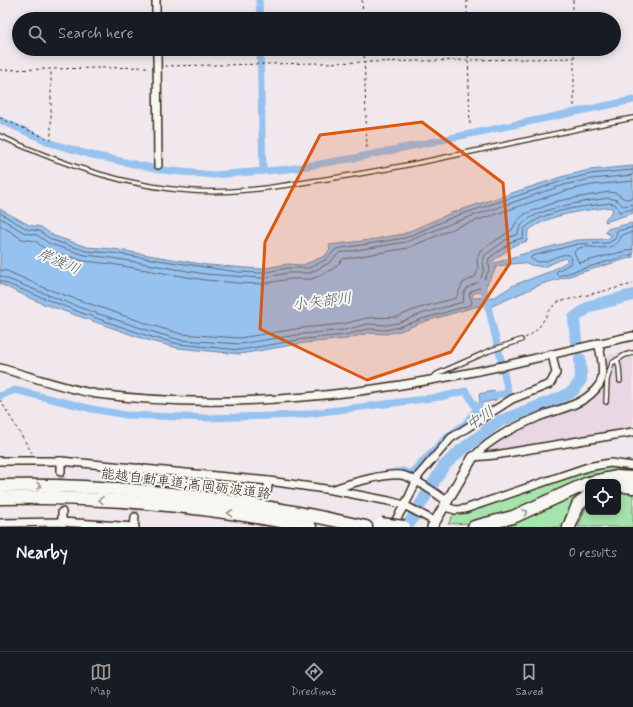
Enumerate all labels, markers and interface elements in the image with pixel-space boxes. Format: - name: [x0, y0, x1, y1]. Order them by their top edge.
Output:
- search box: [12, 12, 621, 56]
- icon: search: [26, 23, 48, 45]
- text: Search here: [58, 24, 134, 44]
- water label: 岸渡川: [34, 244, 83, 280]
- water label: 小矢部川: [291, 288, 353, 316]
- water label: 中川: [463, 402, 499, 436]
- street label: 能越自動車道;高岡砺波道路: [100, 465, 272, 503]
- map controls: [585, 479, 621, 515]
- button: locate: [585, 479, 621, 515]
- one-way arrow: [36, 482, 42, 490]
- one-way arrow: [98, 495, 104, 504]
- one-way arrow: [227, 509, 233, 518]
- one-way arrow: [521, 509, 529, 517]
- text: Nearby: [16, 542, 68, 564]
- text: 0 results: [569, 545, 617, 562]
- tab: Map: [90, 661, 112, 699]
- tab: Directions: [291, 661, 336, 699]
- tab: Saved: [516, 661, 543, 699]

